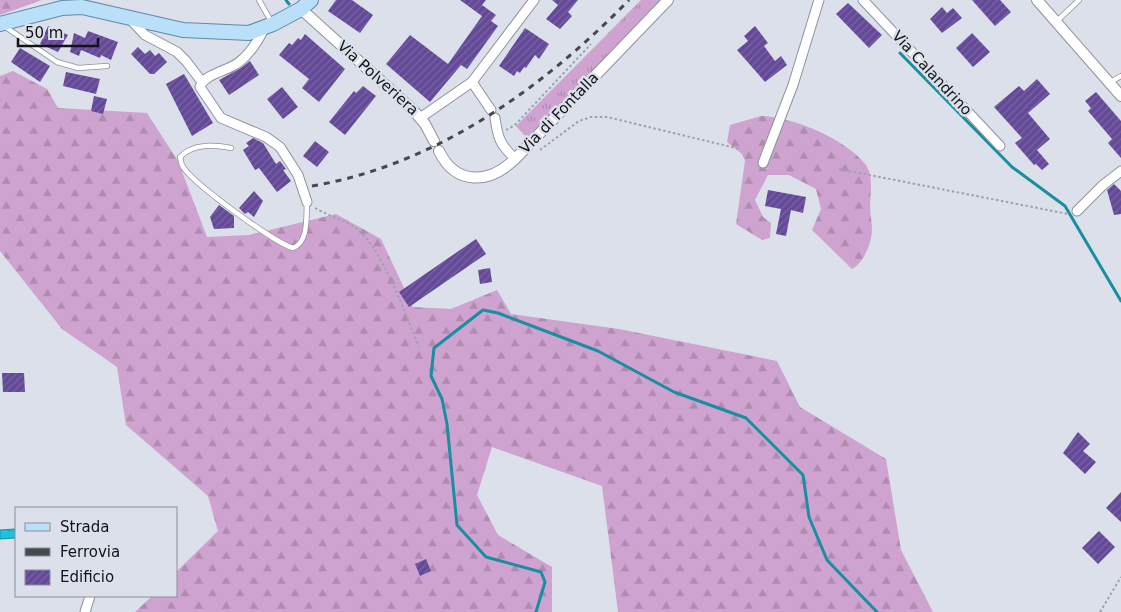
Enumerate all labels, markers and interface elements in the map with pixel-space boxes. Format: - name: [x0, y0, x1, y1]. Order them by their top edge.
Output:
- scale bar: [18, 15, 98, 47]
- text: 50 m: [25, 24, 63, 42]
- street label: Via Calandrino: [888, 27, 976, 119]
- street label: Via Polveriera: [334, 37, 422, 119]
- street label: Via di Fontalla: [516, 69, 602, 157]
- legend: [15, 507, 178, 597]
- text: Strada: [60, 518, 109, 536]
- text: Ferrovia: [60, 543, 120, 561]
- text: Edificio: [60, 568, 114, 586]

